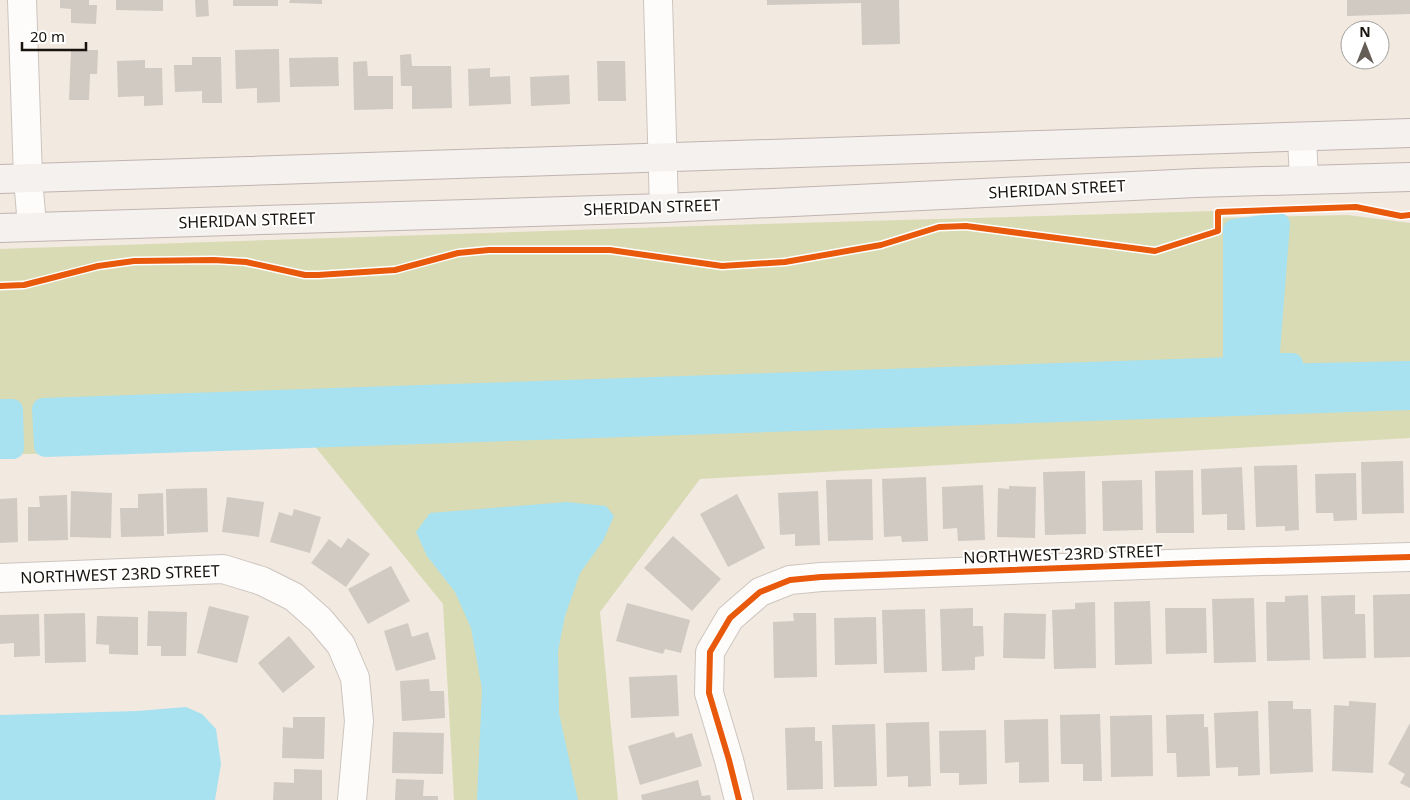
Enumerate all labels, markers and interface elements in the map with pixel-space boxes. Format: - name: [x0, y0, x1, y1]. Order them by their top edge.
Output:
- scale bar: [22, 20, 86, 52]
- north arrow: [1340, 20, 1390, 70]
- text: N: [1359, 22, 1371, 41]
- text: 20 m: [30, 26, 65, 46]
- street label: SHERIDAN STREET: [988, 174, 1126, 204]
- street label: SHERIDAN STREET: [583, 194, 721, 220]
- street label: SHERIDAN STREET: [178, 207, 316, 233]
- street label: NORTHWEST 23RD STREET: [963, 540, 1163, 568]
- street label: NORTHWEST 23RD STREET: [20, 560, 220, 588]

